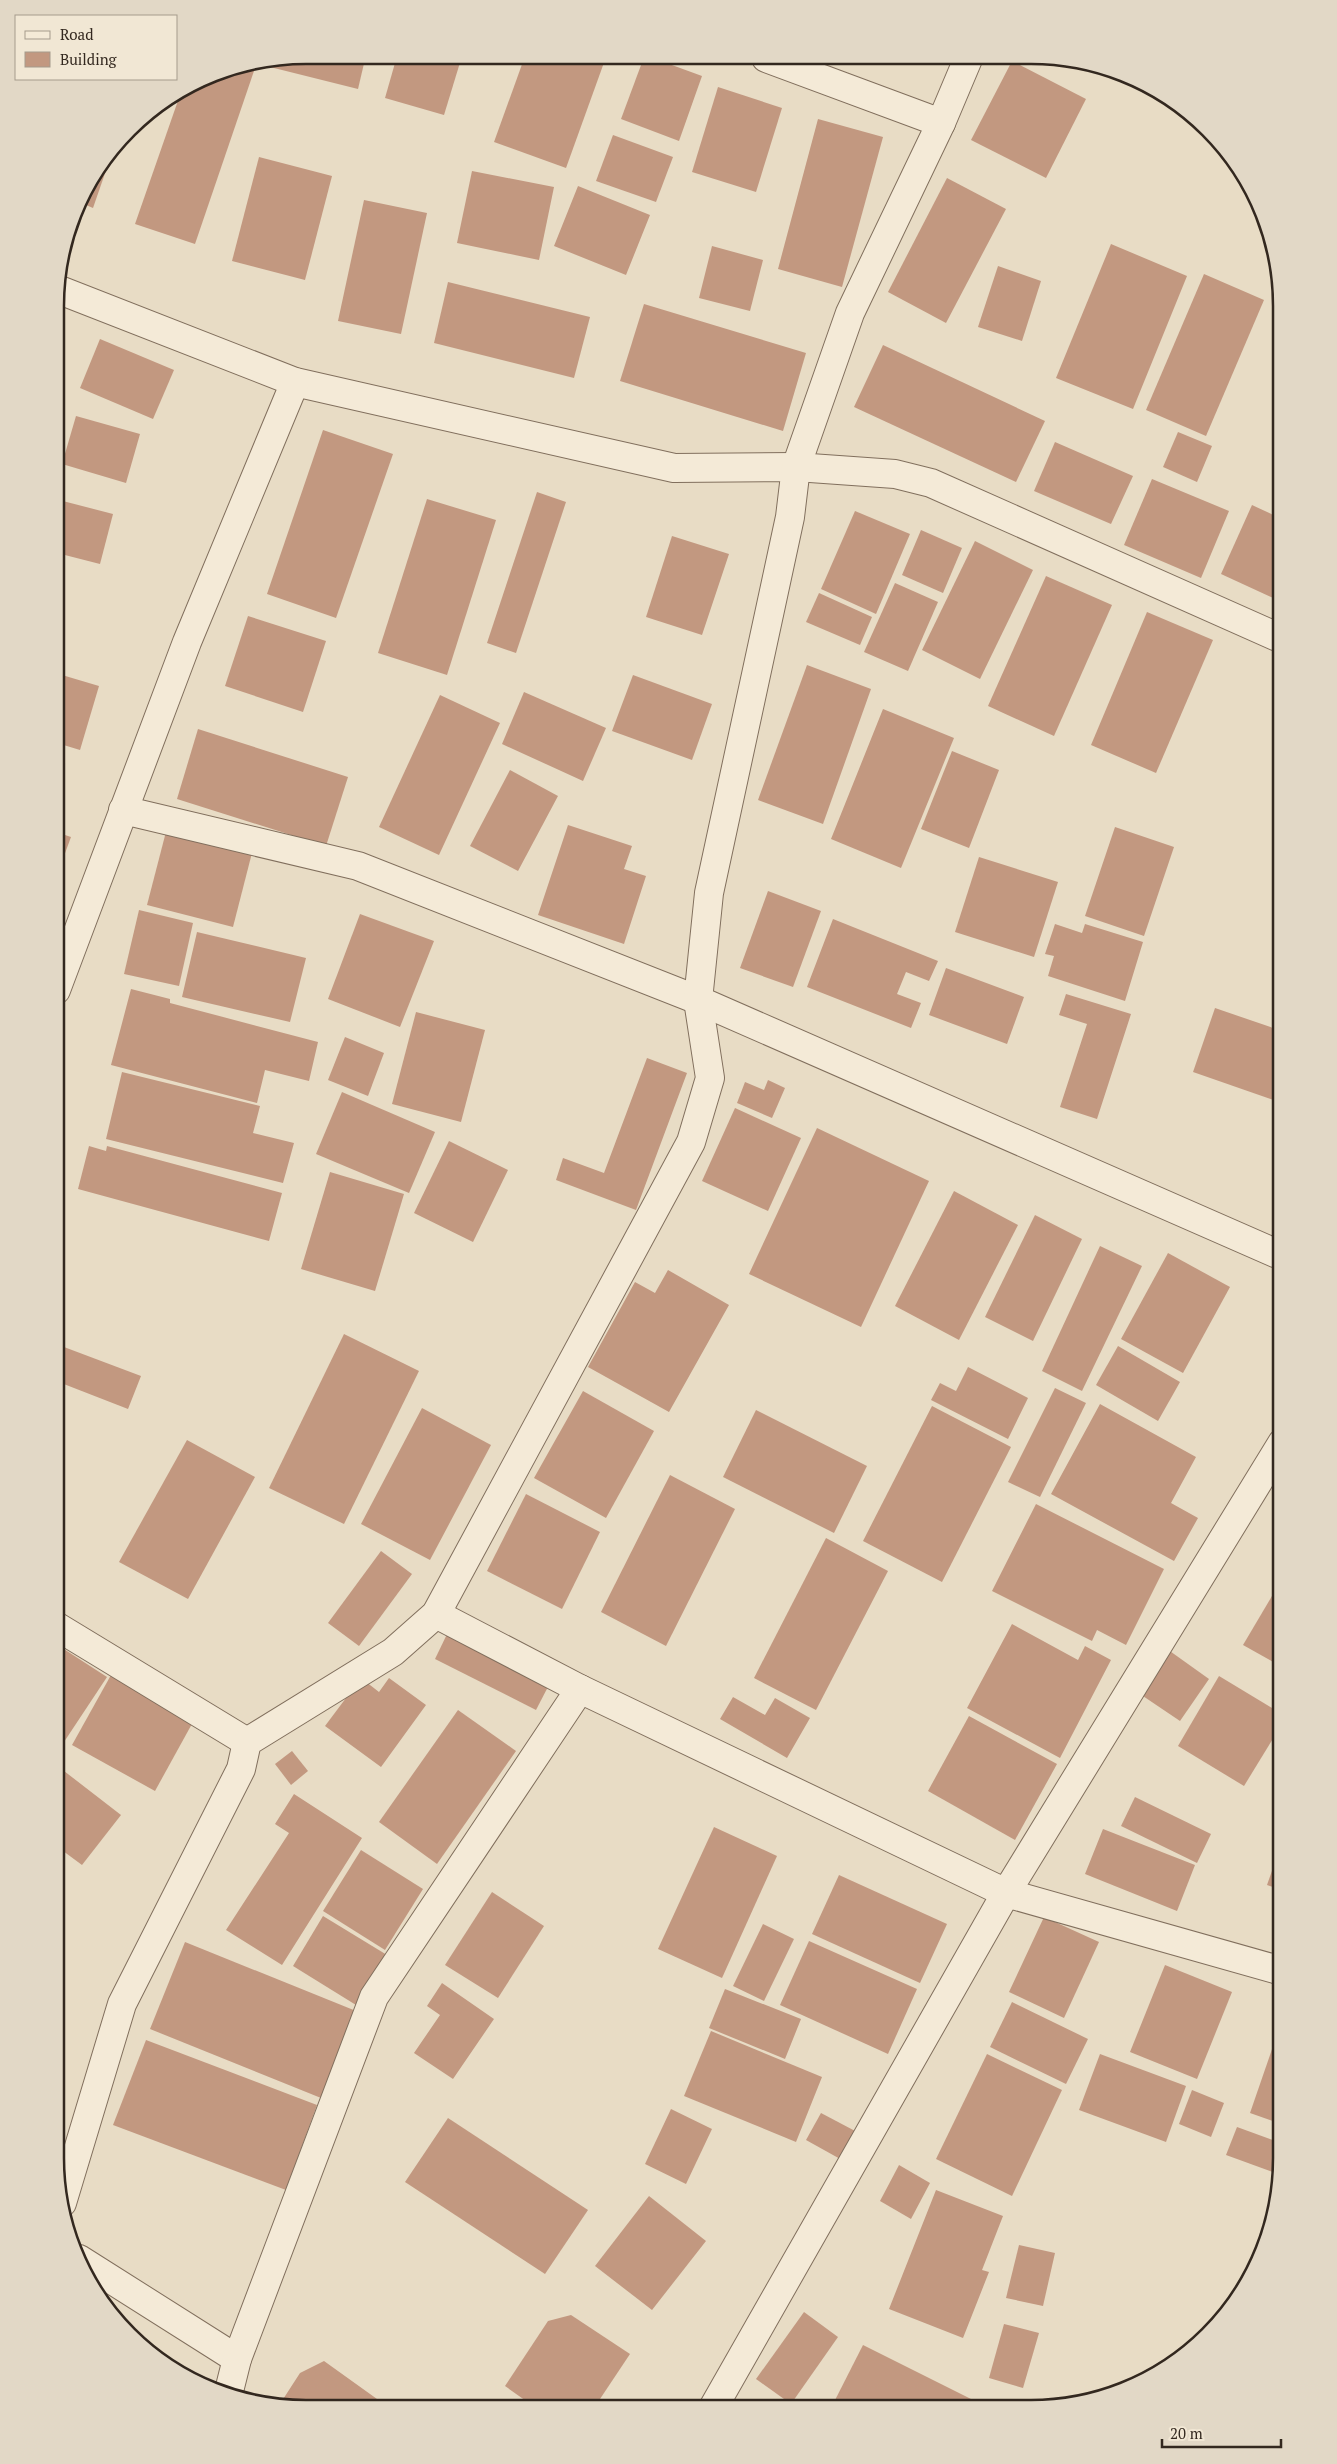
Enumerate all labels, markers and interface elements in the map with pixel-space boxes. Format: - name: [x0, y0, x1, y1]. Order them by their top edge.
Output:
- legend: [15, 15, 178, 80]
- text: Road: [60, 24, 93, 44]
- text: Building: [60, 49, 118, 69]
- scale bar: [1162, 2416, 1281, 2448]
- text: 20 m: [1170, 2423, 1203, 2443]

